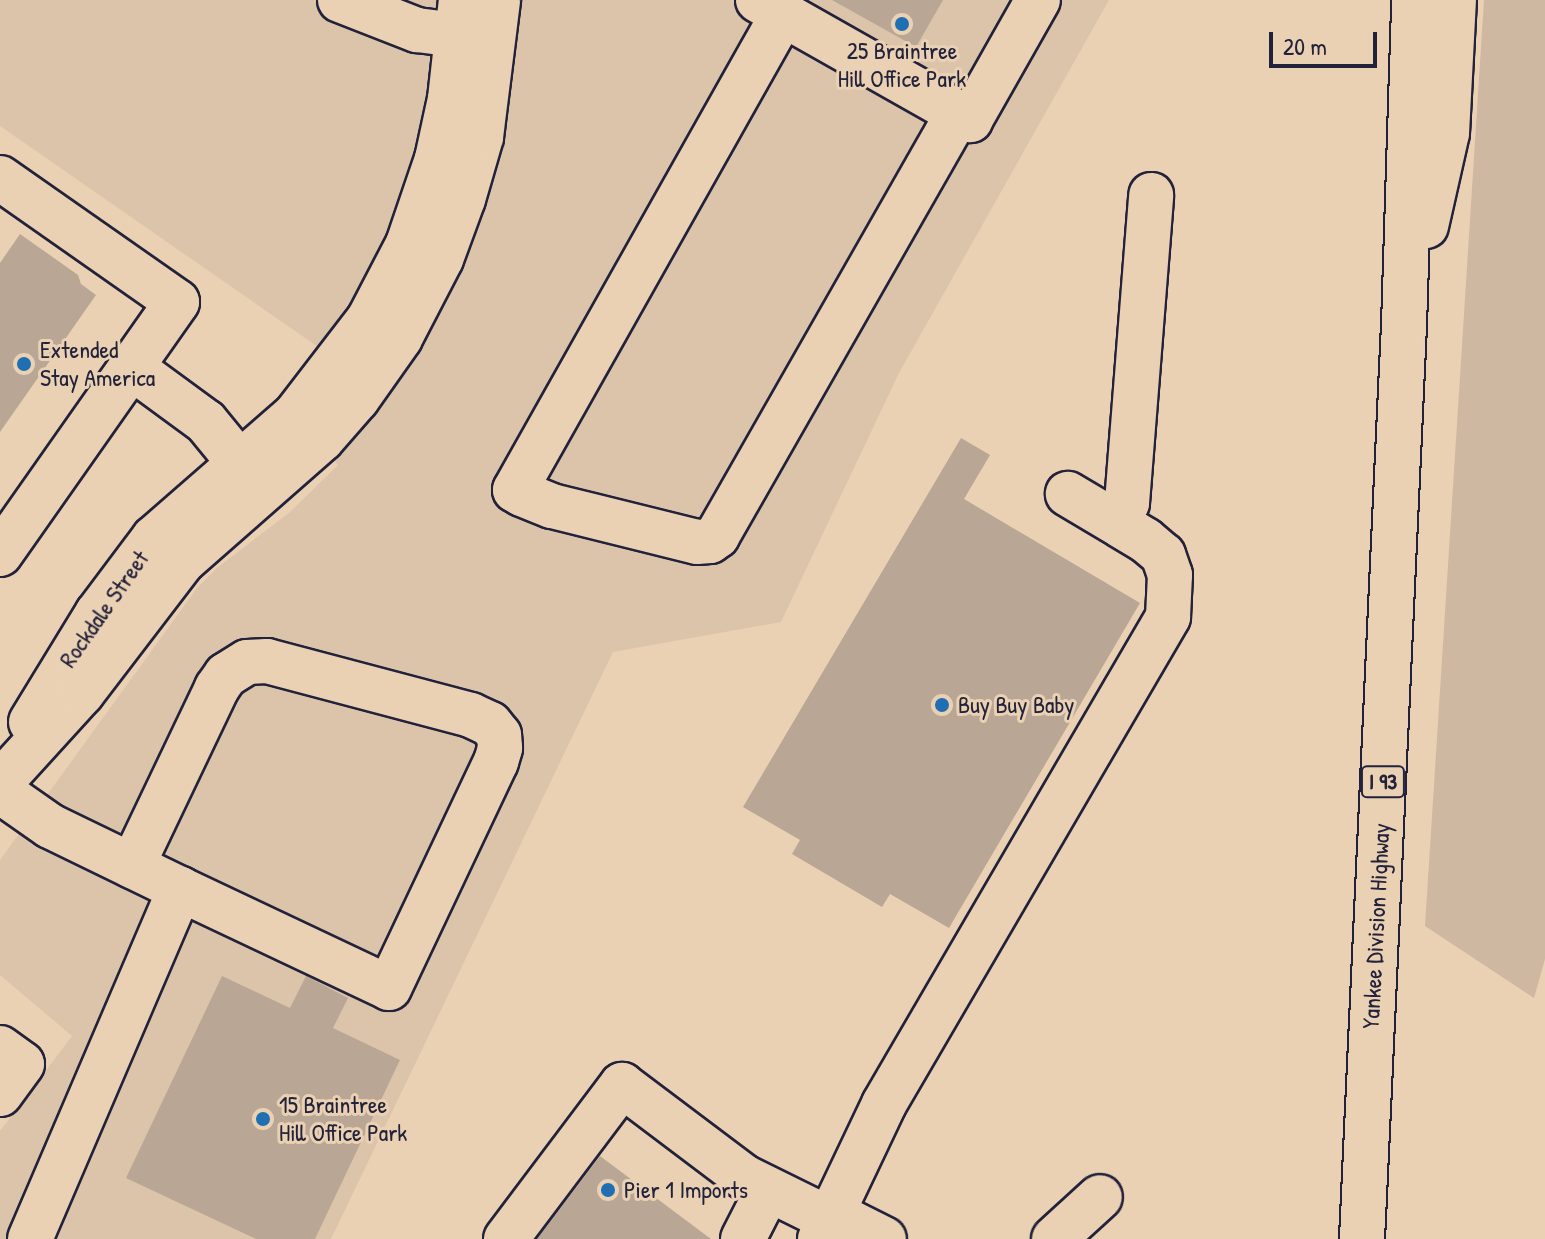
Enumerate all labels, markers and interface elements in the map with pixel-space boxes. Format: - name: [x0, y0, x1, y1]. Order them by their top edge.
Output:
- marker: 25 Braintree Hill Office Park: [893, 15, 911, 33]
- scale bar: [1273, 16, 1381, 66]
- text: 20 m: [1283, 30, 1327, 62]
- place label: 25 Braintree Hill Office Park: [838, 37, 966, 93]
- place label: Extended Stay America: [40, 336, 155, 392]
- marker: Extended Stay America: [15, 355, 33, 373]
- street label: Rockdale Street: [53, 545, 155, 673]
- place label: Buy Buy Baby: [958, 691, 1074, 719]
- marker: Buy Buy Baby: [933, 696, 951, 714]
- road number: I 93: [1359, 764, 1407, 800]
- street label: Yankee Division Highway: [1356, 822, 1396, 1030]
- place label: 15 Braintree Hill Office Park: [279, 1091, 407, 1147]
- marker: 15 Braintree Hill Office Park: [254, 1110, 272, 1128]
- place label: Pier 1 Imports: [624, 1176, 748, 1204]
- marker: Pier 1 Imports: [599, 1181, 617, 1199]

